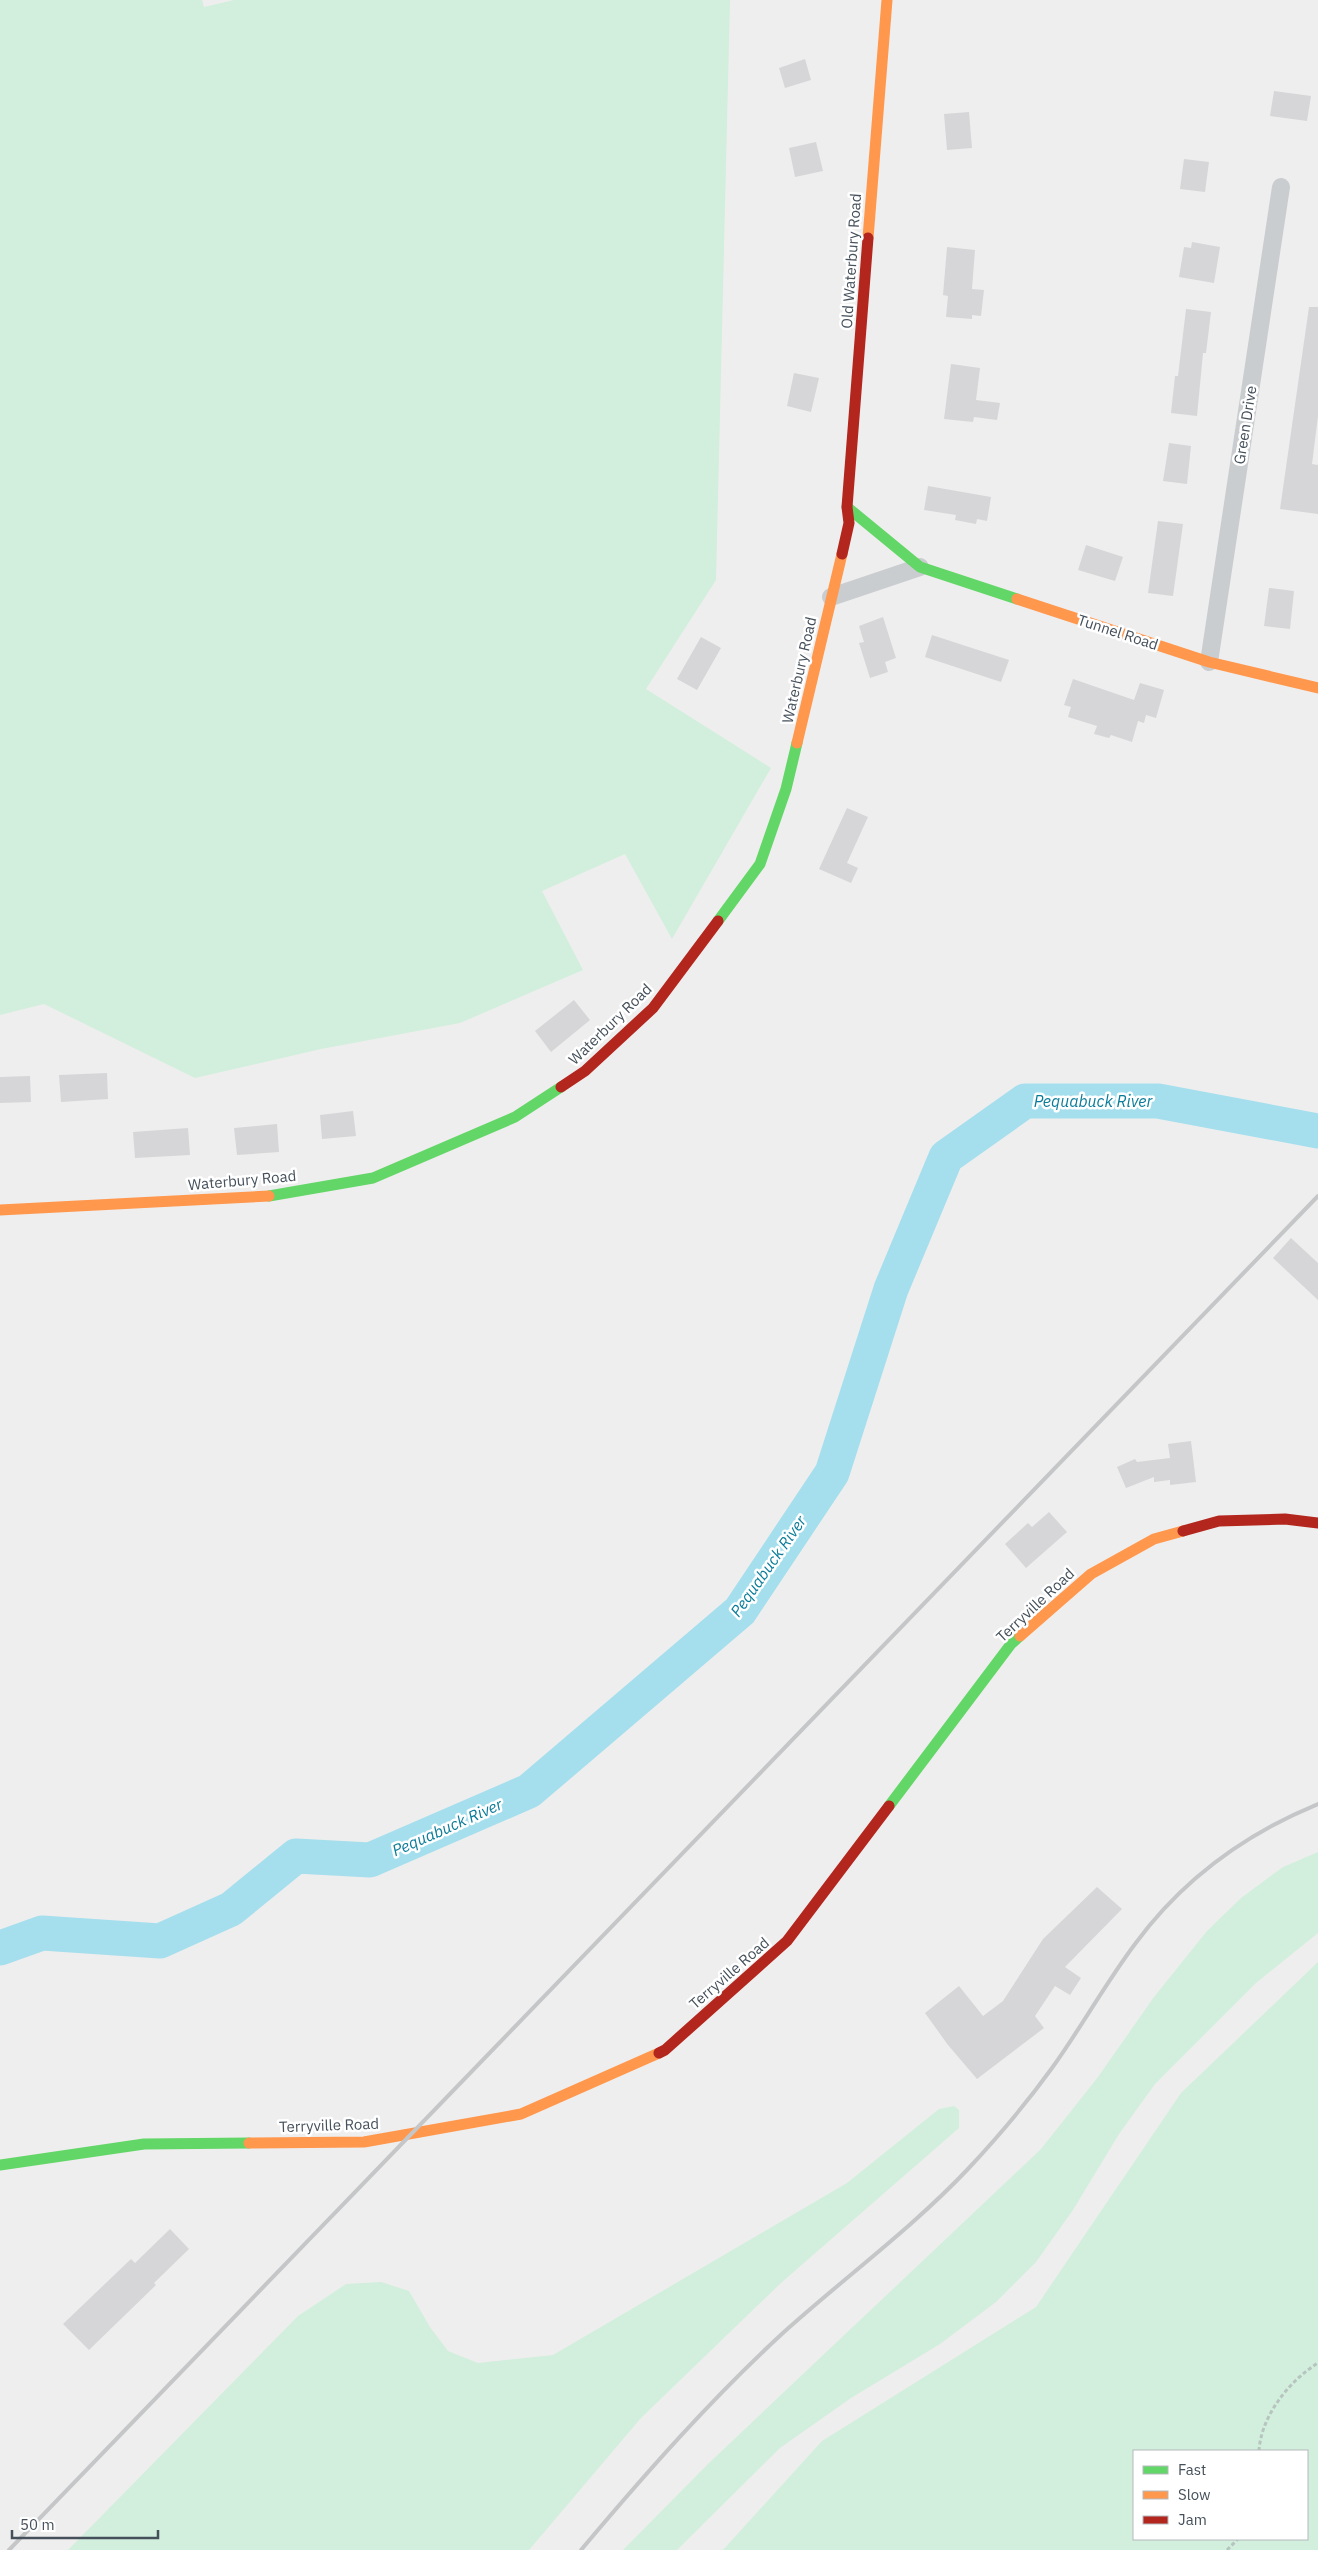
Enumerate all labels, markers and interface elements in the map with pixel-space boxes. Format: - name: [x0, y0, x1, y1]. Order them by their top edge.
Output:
- street label: Old Waterbury Road: [837, 193, 865, 329]
- street label: Green Drive: [1229, 384, 1261, 466]
- street label: Tunnel Road: [1075, 610, 1161, 654]
- street label: Waterbury Road: [778, 615, 820, 725]
- street label: Waterbury Road: [564, 979, 656, 1069]
- water label: Pequabuck River: [1034, 1091, 1154, 1111]
- street label: Waterbury Road: [187, 1166, 297, 1194]
- water label: Pequabuck River: [726, 1511, 811, 1620]
- street label: Terryville Road: [992, 1564, 1078, 1646]
- water label: Pequabuck River: [389, 1793, 506, 1860]
- street label: Terryville Road: [685, 1933, 773, 2013]
- street label: Terryville Road: [279, 2114, 379, 2136]
- legend: [1133, 2450, 1308, 2540]
- text: Fast: [1178, 2460, 1206, 2479]
- text: Slow: [1178, 2485, 1211, 2504]
- scale bar: [12, 2508, 159, 2540]
- text: Jam: [1178, 2510, 1207, 2529]
- text: 50 m: [20, 2515, 55, 2534]

